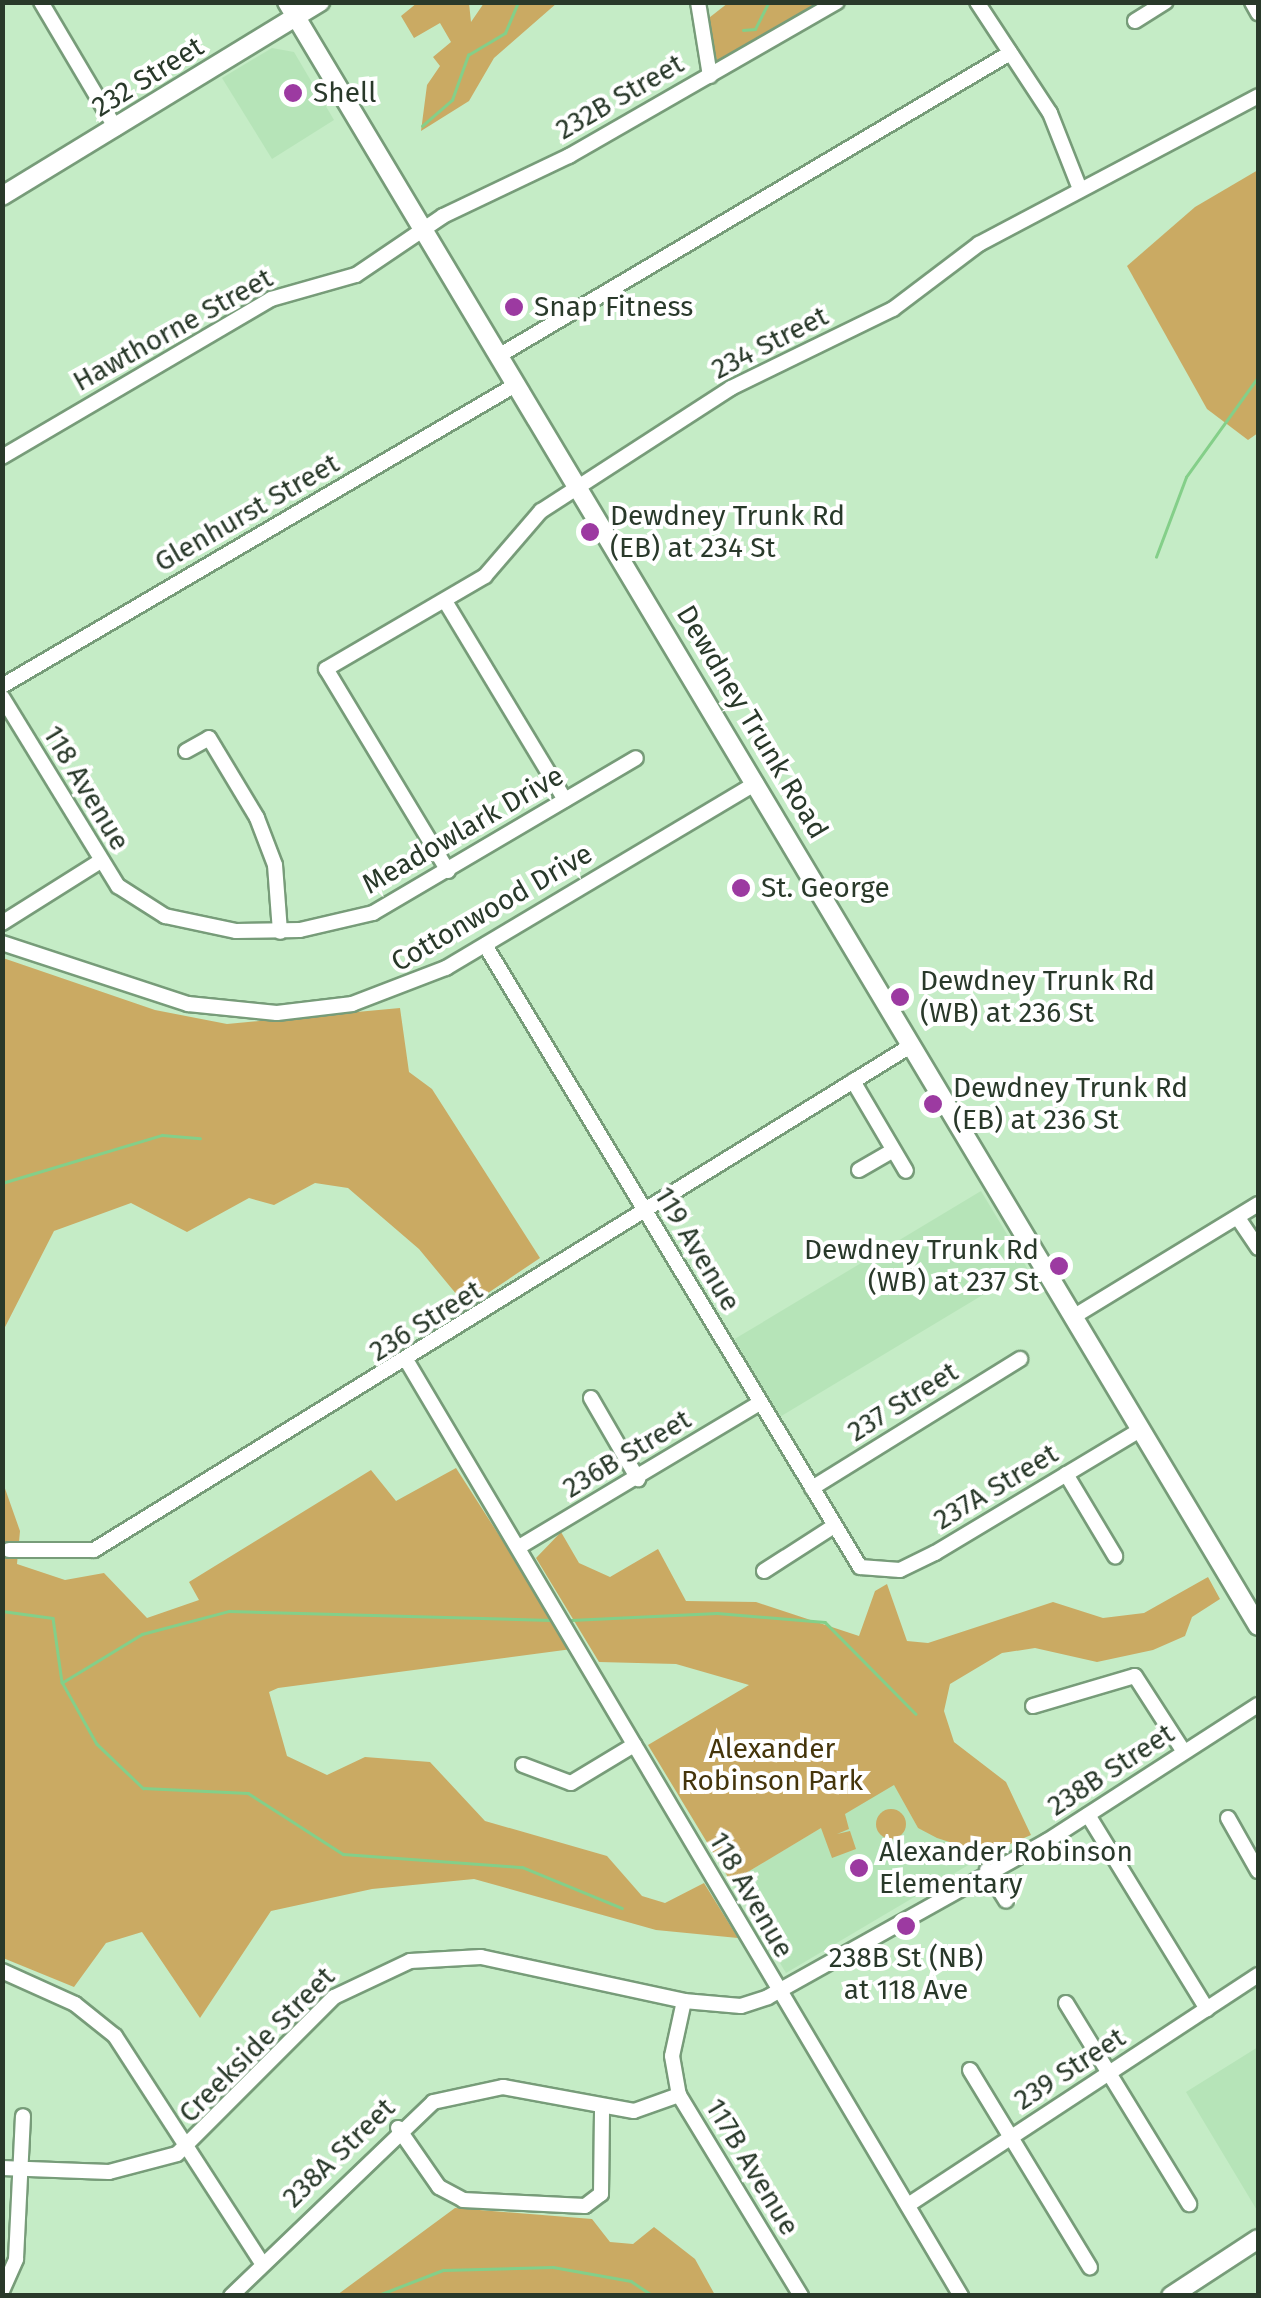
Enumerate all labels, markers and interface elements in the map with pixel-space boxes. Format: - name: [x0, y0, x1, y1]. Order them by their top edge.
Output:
- street label: 232 Street: [86, 30, 210, 124]
- street label: 232B Street: [550, 47, 690, 147]
- place label: Shell: [313, 76, 376, 110]
- marker: Shell: [282, 82, 304, 104]
- street label: Hawthorne Street: [67, 261, 279, 399]
- place label: Snap Fitness: [534, 290, 693, 324]
- marker: Snap Fitness: [503, 296, 525, 318]
- street label: 234 Street: [706, 299, 834, 387]
- street label: Glenhurst Street: [149, 447, 345, 579]
- place label: Dewdney Trunk Rd (EB) at 234 St: [610, 499, 845, 565]
- marker: Dewdney Trunk Rd (EB) at 234 St: [579, 521, 601, 543]
- street label: Dewdney Trunk Road: [669, 599, 835, 845]
- street label: 118 Avenue: [36, 720, 136, 856]
- street label: Meadowlark Drive: [356, 759, 570, 901]
- street label: Cottonwood Drive: [385, 837, 599, 979]
- place label: St. George: [761, 871, 890, 905]
- marker: St. George: [730, 877, 752, 899]
- place label: Dewdney Trunk Rd (WB) at 236 St: [920, 964, 1155, 1030]
- marker: Dewdney Trunk Rd (WB) at 236 St: [889, 986, 911, 1008]
- place label: Dewdney Trunk Rd (EB) at 236 St: [953, 1071, 1188, 1137]
- marker: Dewdney Trunk Rd (EB) at 236 St: [922, 1093, 944, 1115]
- street label: 119 Avenue: [647, 1181, 747, 1317]
- place label: Dewdney Trunk Rd (WB) at 237 St: [804, 1233, 1039, 1299]
- marker: Dewdney Trunk Rd (WB) at 237 St: [1048, 1255, 1070, 1277]
- street label: 236 Street: [364, 1273, 488, 1369]
- street label: 237 Street: [842, 1355, 964, 1449]
- street label: 236B Street: [557, 1403, 697, 1505]
- street label: 237A Street: [928, 1437, 1064, 1537]
- street label: 238B Street: [1042, 1717, 1180, 1823]
- park label: Alexander Robinson Park: [681, 1732, 863, 1798]
- street label: 118 Avenue: [702, 1826, 800, 1964]
- place label: Alexander Robinson Elementary: [879, 1835, 1133, 1901]
- marker: Alexander Robinson Elementary: [848, 1857, 870, 1879]
- marker: 238B St (NB) at 118 Ave: [895, 1915, 917, 1937]
- place label: 238B St (NB) at 118 Ave: [829, 1941, 983, 2007]
- street label: Creekside Street: [172, 1960, 342, 2130]
- street label: 239 Street: [1008, 2021, 1132, 2117]
- street label: 238A Street: [276, 2091, 402, 2215]
- street label: 117B Avenue: [698, 2092, 806, 2242]

